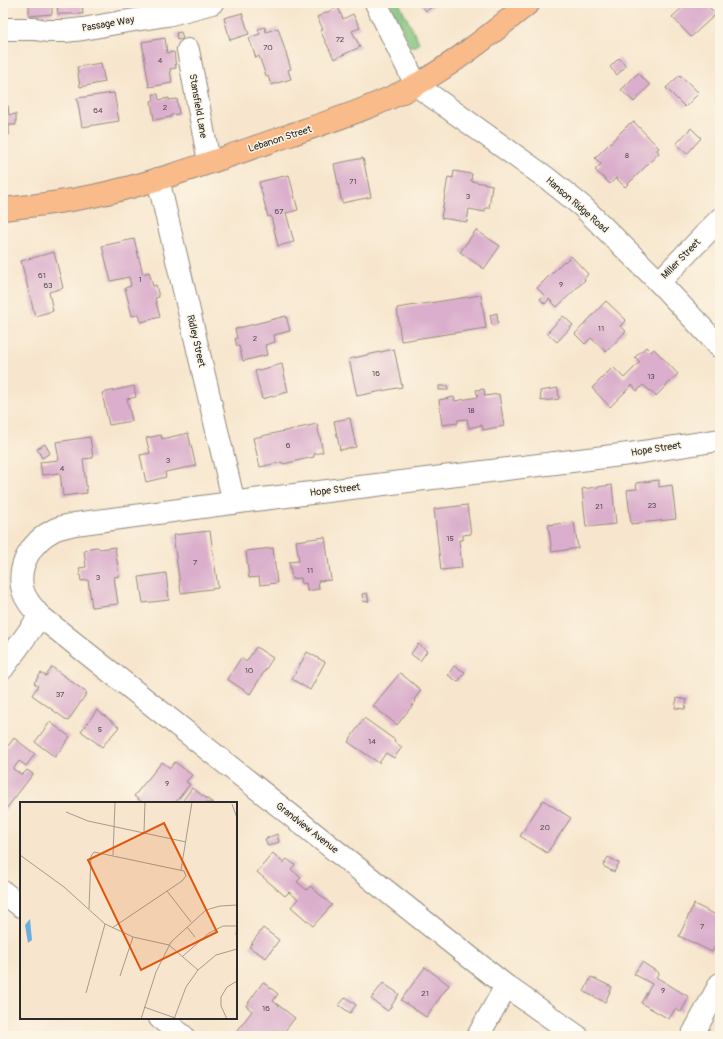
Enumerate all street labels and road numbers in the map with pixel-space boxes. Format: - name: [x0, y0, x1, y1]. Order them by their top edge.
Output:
- street label: Passage Way: [81, 13, 136, 35]
- street label: Stansfield Lane: [186, 73, 210, 139]
- street label: Lebanon Street: [247, 123, 314, 155]
- street label: Hanson Ridge Road: [543, 175, 611, 235]
- street label: Miller Street: [659, 236, 704, 282]
- street label: Ridley Street: [184, 314, 208, 369]
- street label: Hope Street: [630, 439, 683, 459]
- street label: Hope Street: [309, 481, 362, 499]
- street label: Grandview Avenue: [273, 800, 341, 856]

